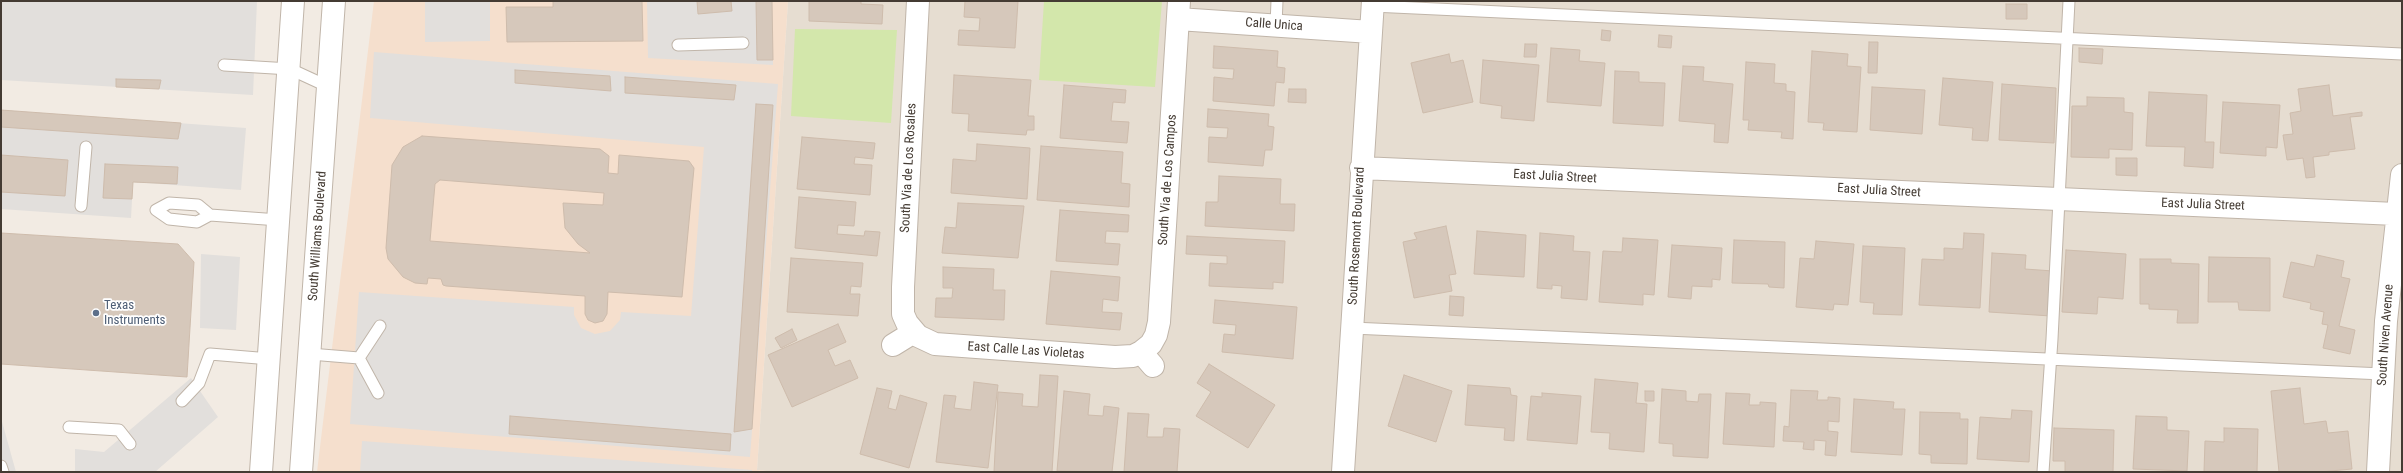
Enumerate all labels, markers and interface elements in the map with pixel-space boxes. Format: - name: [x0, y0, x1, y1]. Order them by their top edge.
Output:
- street label: Calle Unica: [1245, 15, 1303, 35]
- street label: South Via de Los Rosales: [898, 103, 920, 233]
- street label: South Via de Los Campos: [1156, 114, 1180, 246]
- street label: South Rosemont Boulevard: [1346, 166, 1368, 306]
- street label: East Julia Street: [1513, 167, 1597, 187]
- street label: South Williams Boulevard: [306, 170, 330, 302]
- street label: East Julia Street: [1837, 181, 1921, 201]
- street label: East Julia Street: [2161, 196, 2245, 214]
- street label: South Niven Avenue: [2375, 284, 2397, 386]
- place label: Texas Instruments: [104, 298, 166, 329]
- marker: Texas Instruments: [91, 308, 101, 318]
- street label: East Calle Las Violetas: [967, 339, 1085, 363]

